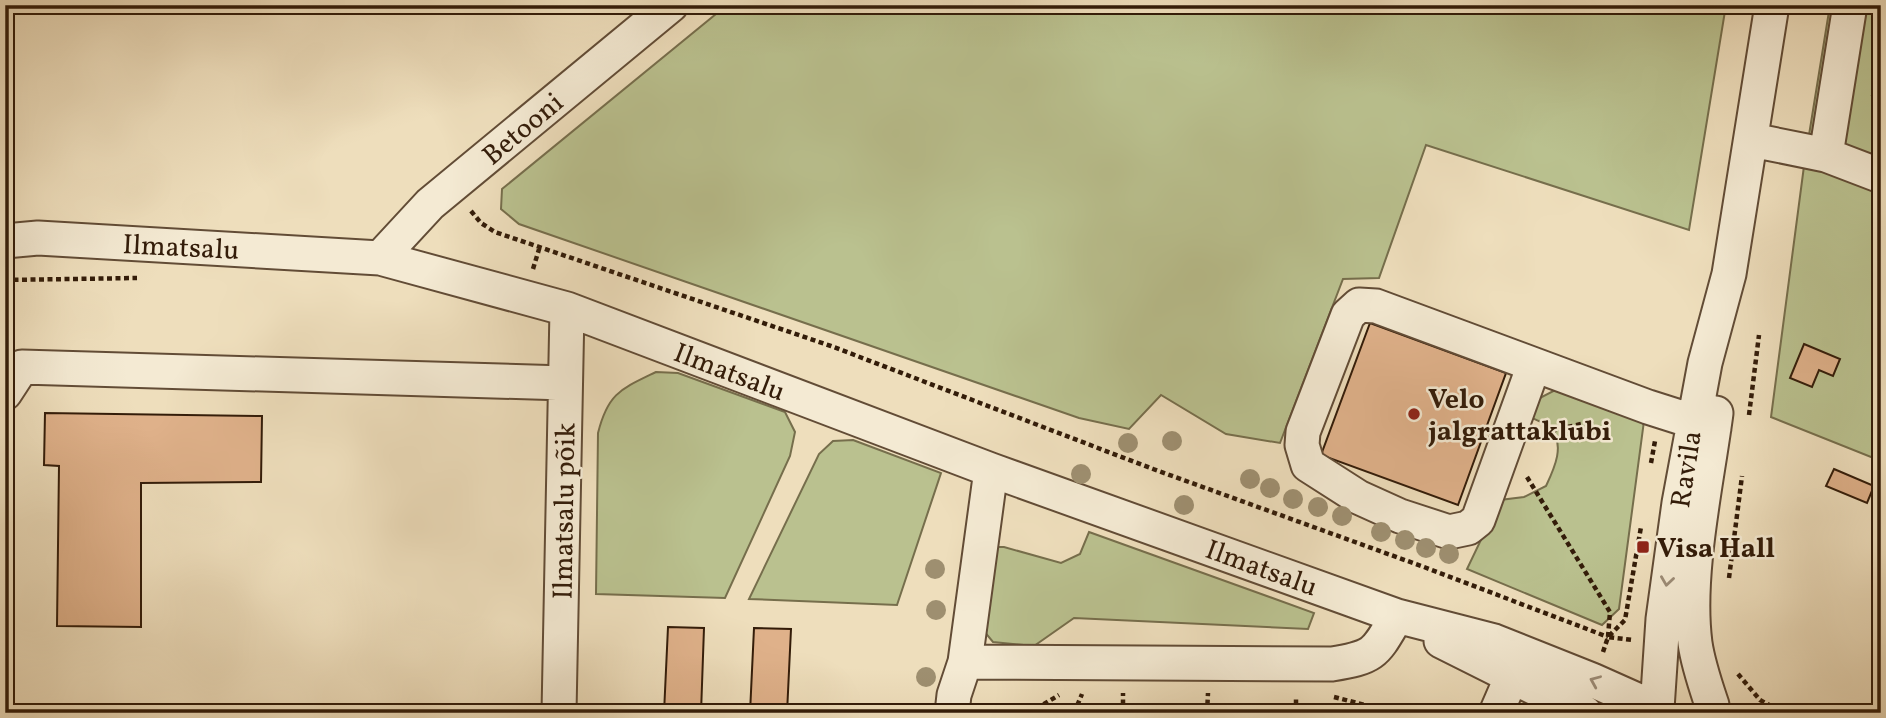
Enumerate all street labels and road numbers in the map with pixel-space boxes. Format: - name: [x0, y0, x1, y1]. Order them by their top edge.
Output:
- street label: Betooni: [475, 84, 573, 175]
- street label: Ilmatsalu: [122, 226, 240, 271]
- street label: Ilmatsalu: [668, 334, 790, 412]
- street label: Ilmatsalu põik: [544, 422, 587, 600]
- street label: Ravila: [1662, 428, 1713, 511]
- street label: Ilmatsalu: [1200, 531, 1323, 608]

